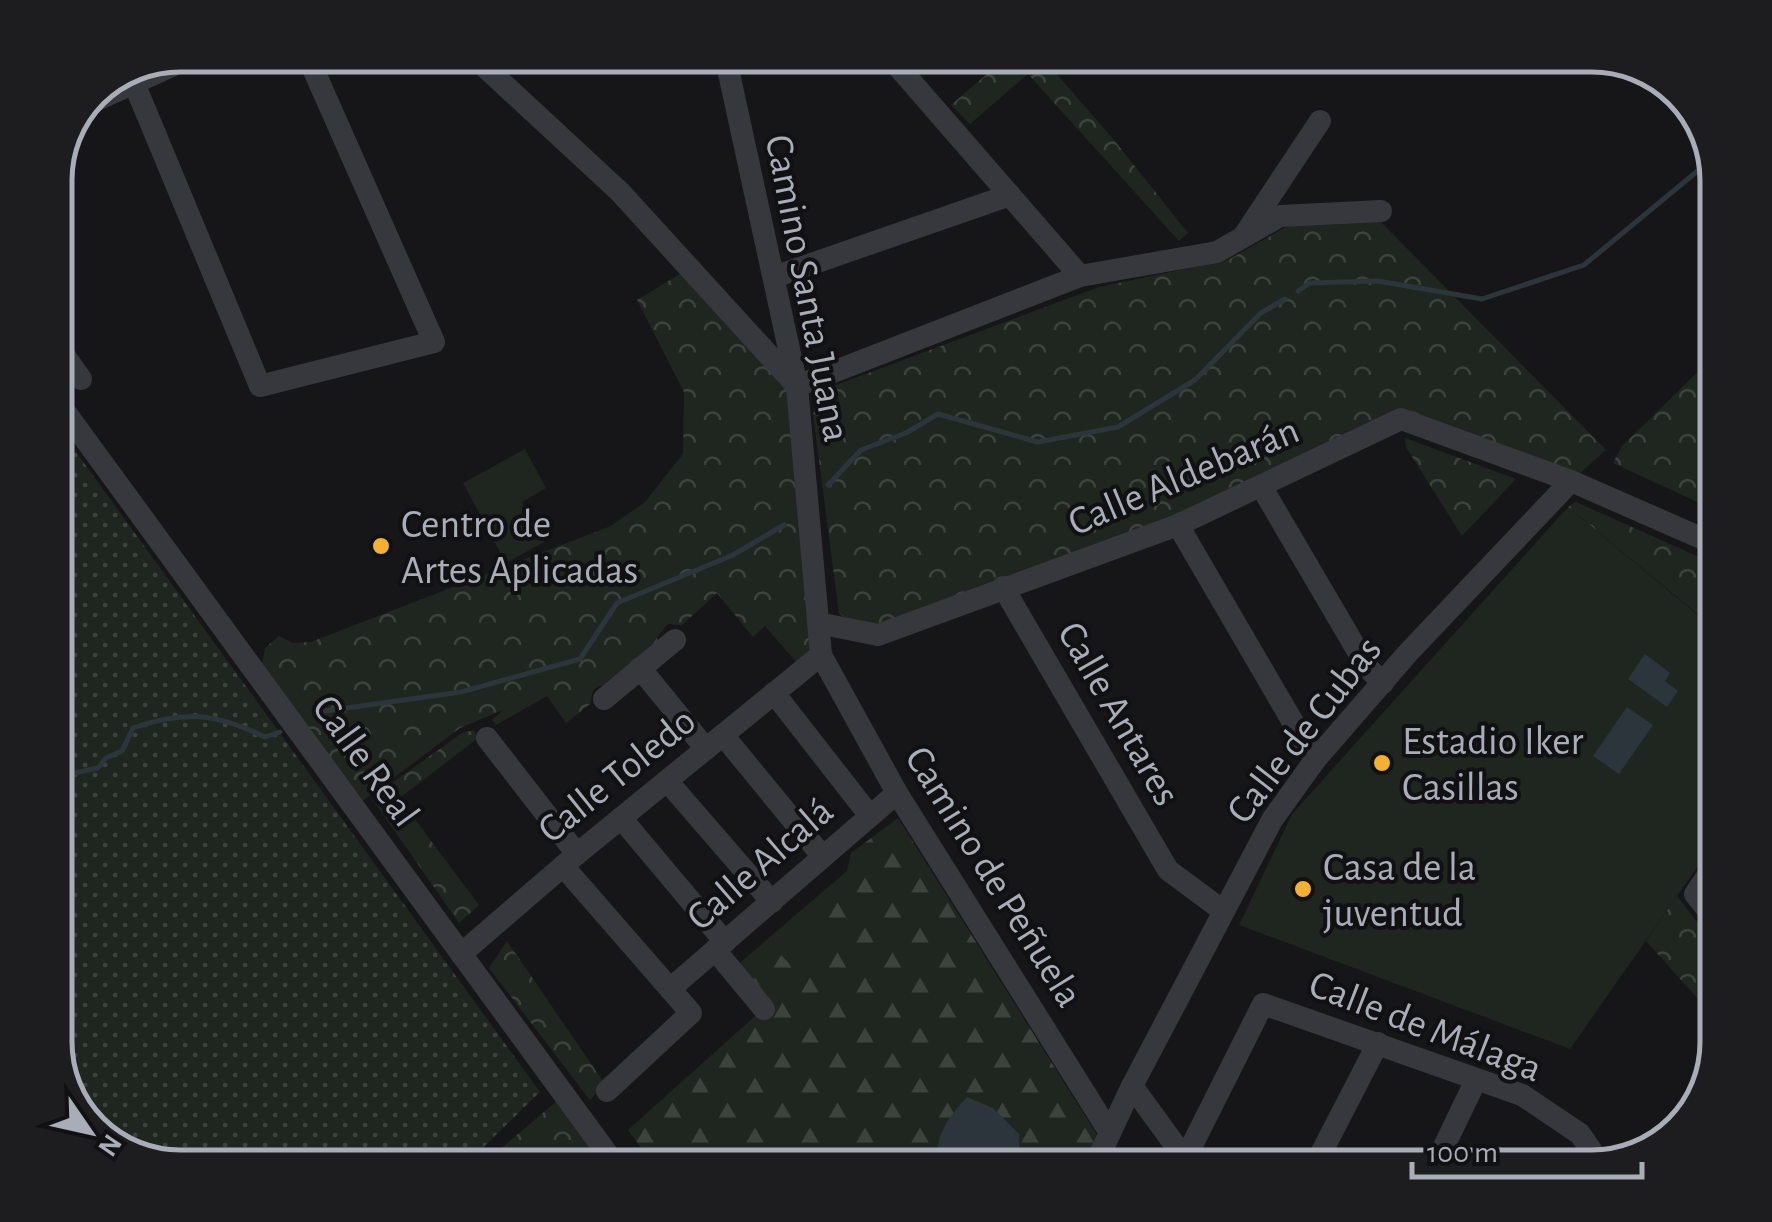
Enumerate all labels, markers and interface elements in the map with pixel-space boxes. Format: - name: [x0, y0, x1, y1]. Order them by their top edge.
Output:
- street label: Camino Santa Juana: [758, 132, 856, 445]
- street label: Calle Aldebarán: [1063, 410, 1305, 543]
- place label: Centro de Artes Aplicadas: [401, 505, 638, 591]
- marker: Centro de Artes Aplicadas: [370, 535, 392, 557]
- street label: Calle Antares: [1050, 615, 1187, 813]
- street label: Calle de Cubas: [1220, 630, 1389, 831]
- street label: Calle Real: [305, 688, 426, 834]
- street label: Calle Toledo: [531, 700, 703, 851]
- place label: Estadio Iker Casillas: [1402, 722, 1584, 808]
- street label: Camino de Peñuela: [897, 740, 1089, 1014]
- marker: Estadio Iker Casillas: [1371, 752, 1393, 774]
- street label: Calle Alcalá: [680, 791, 841, 938]
- place label: Casa de la juventud: [1323, 848, 1476, 934]
- marker: Casa de la juventud: [1292, 878, 1314, 900]
- street label: Calle de Málaga: [1304, 964, 1547, 1089]
- north arrow: [40, 1082, 140, 1182]
- scale bar: [1412, 1117, 1642, 1179]
- text: N: [92, 1129, 126, 1161]
- text: 100 m: [1427, 1138, 1498, 1168]

